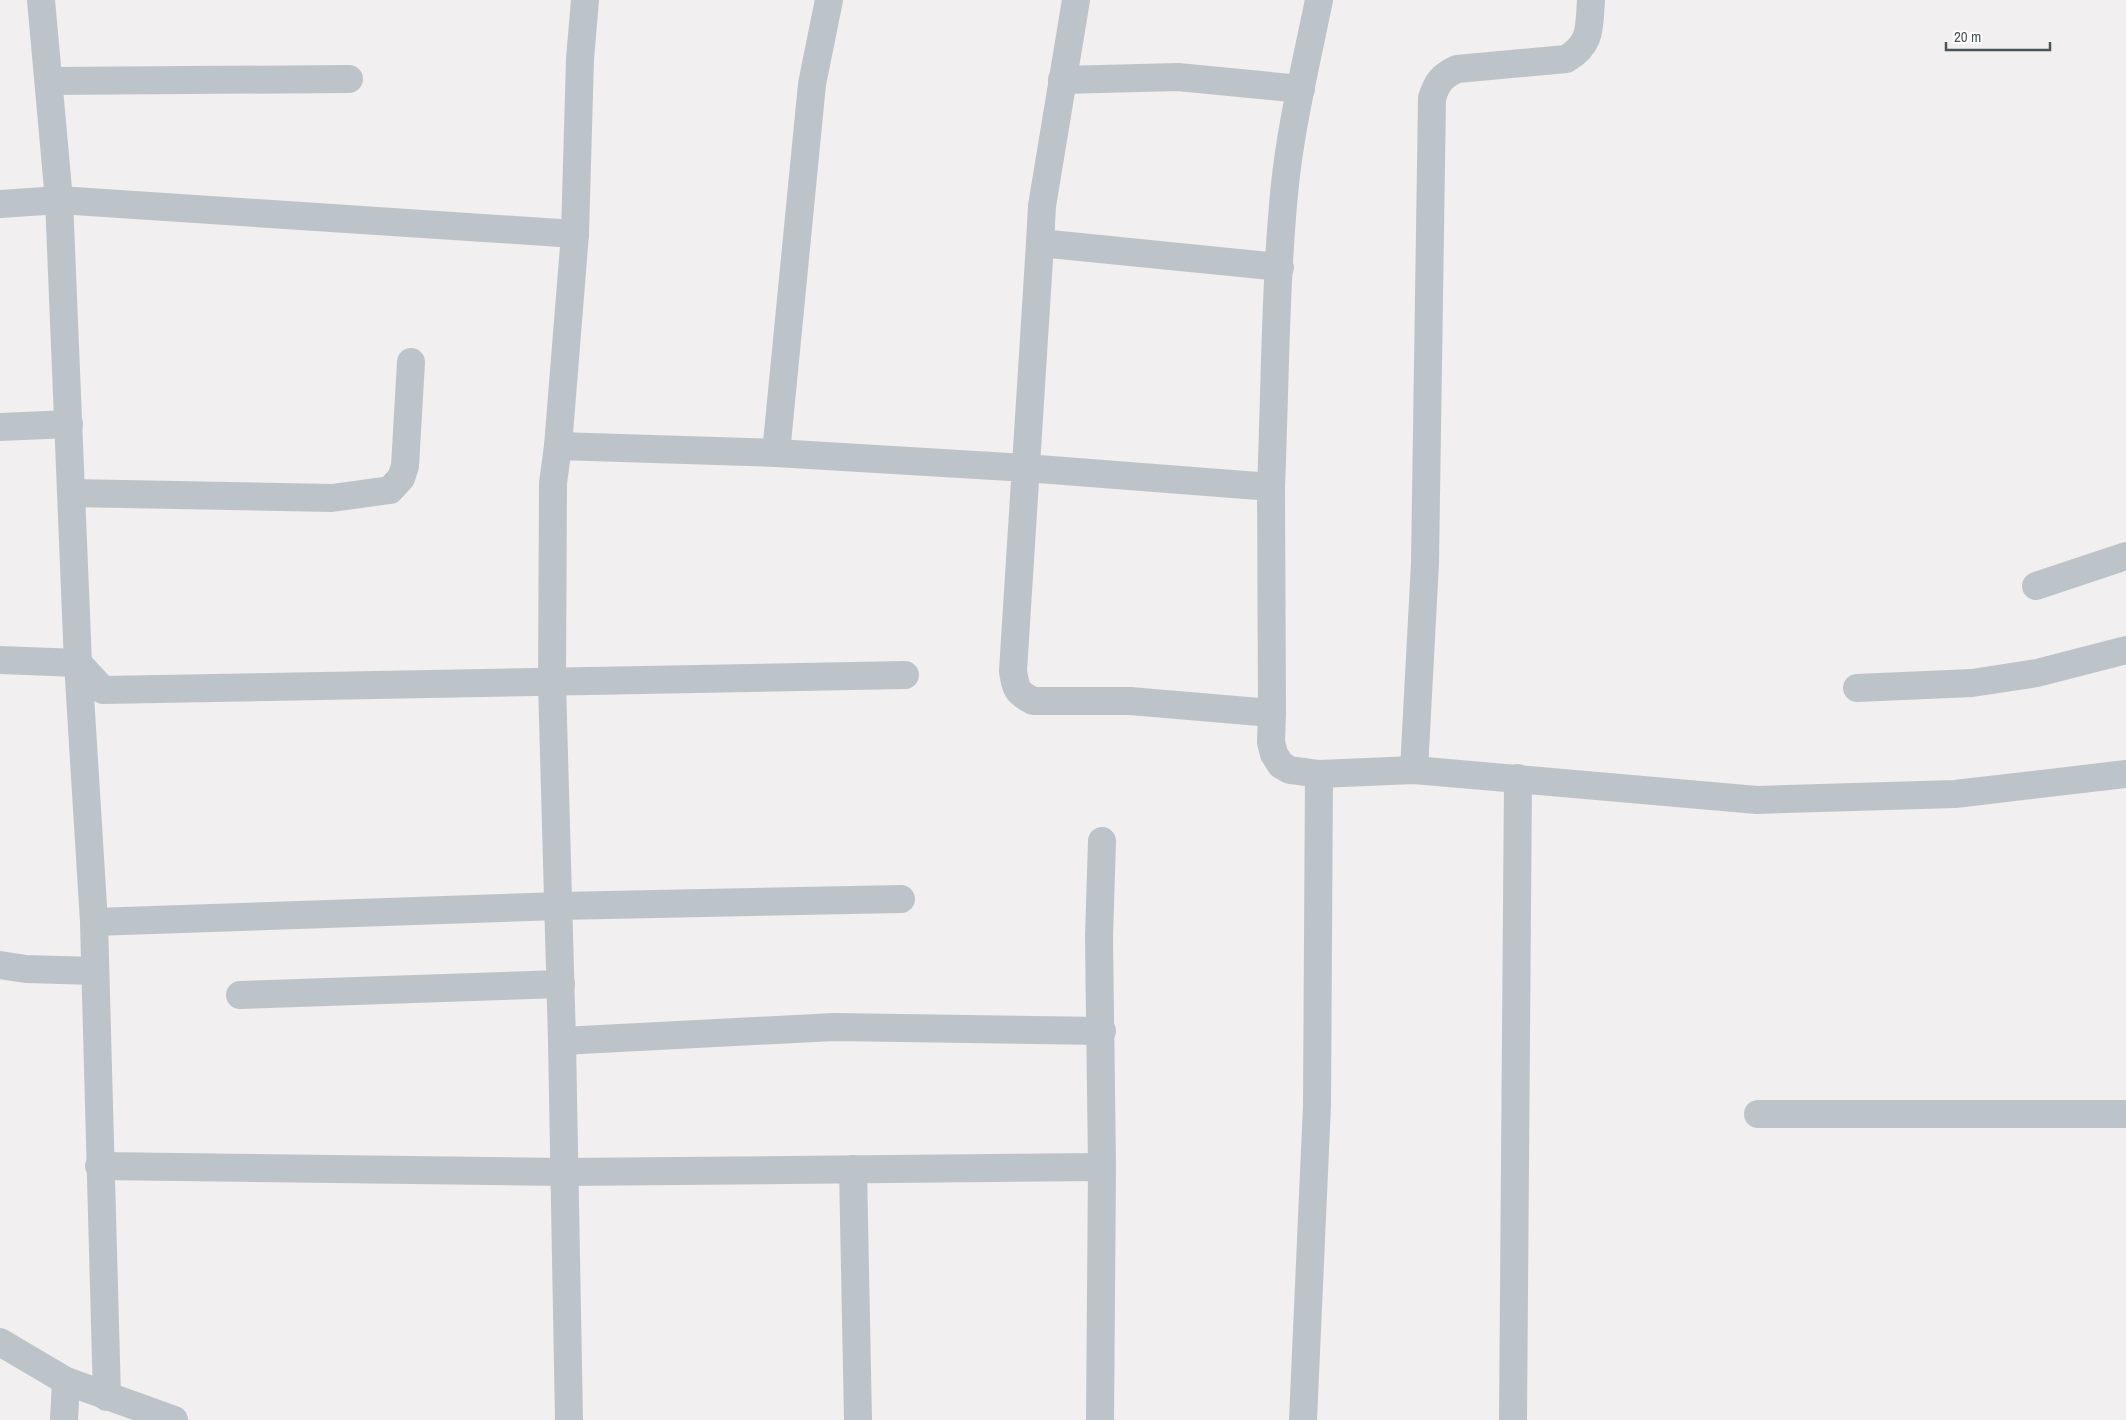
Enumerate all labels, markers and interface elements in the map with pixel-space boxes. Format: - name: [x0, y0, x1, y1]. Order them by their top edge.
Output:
- scale bar: [1946, 20, 2050, 52]
- text: 20 m: [1954, 26, 1981, 47]

